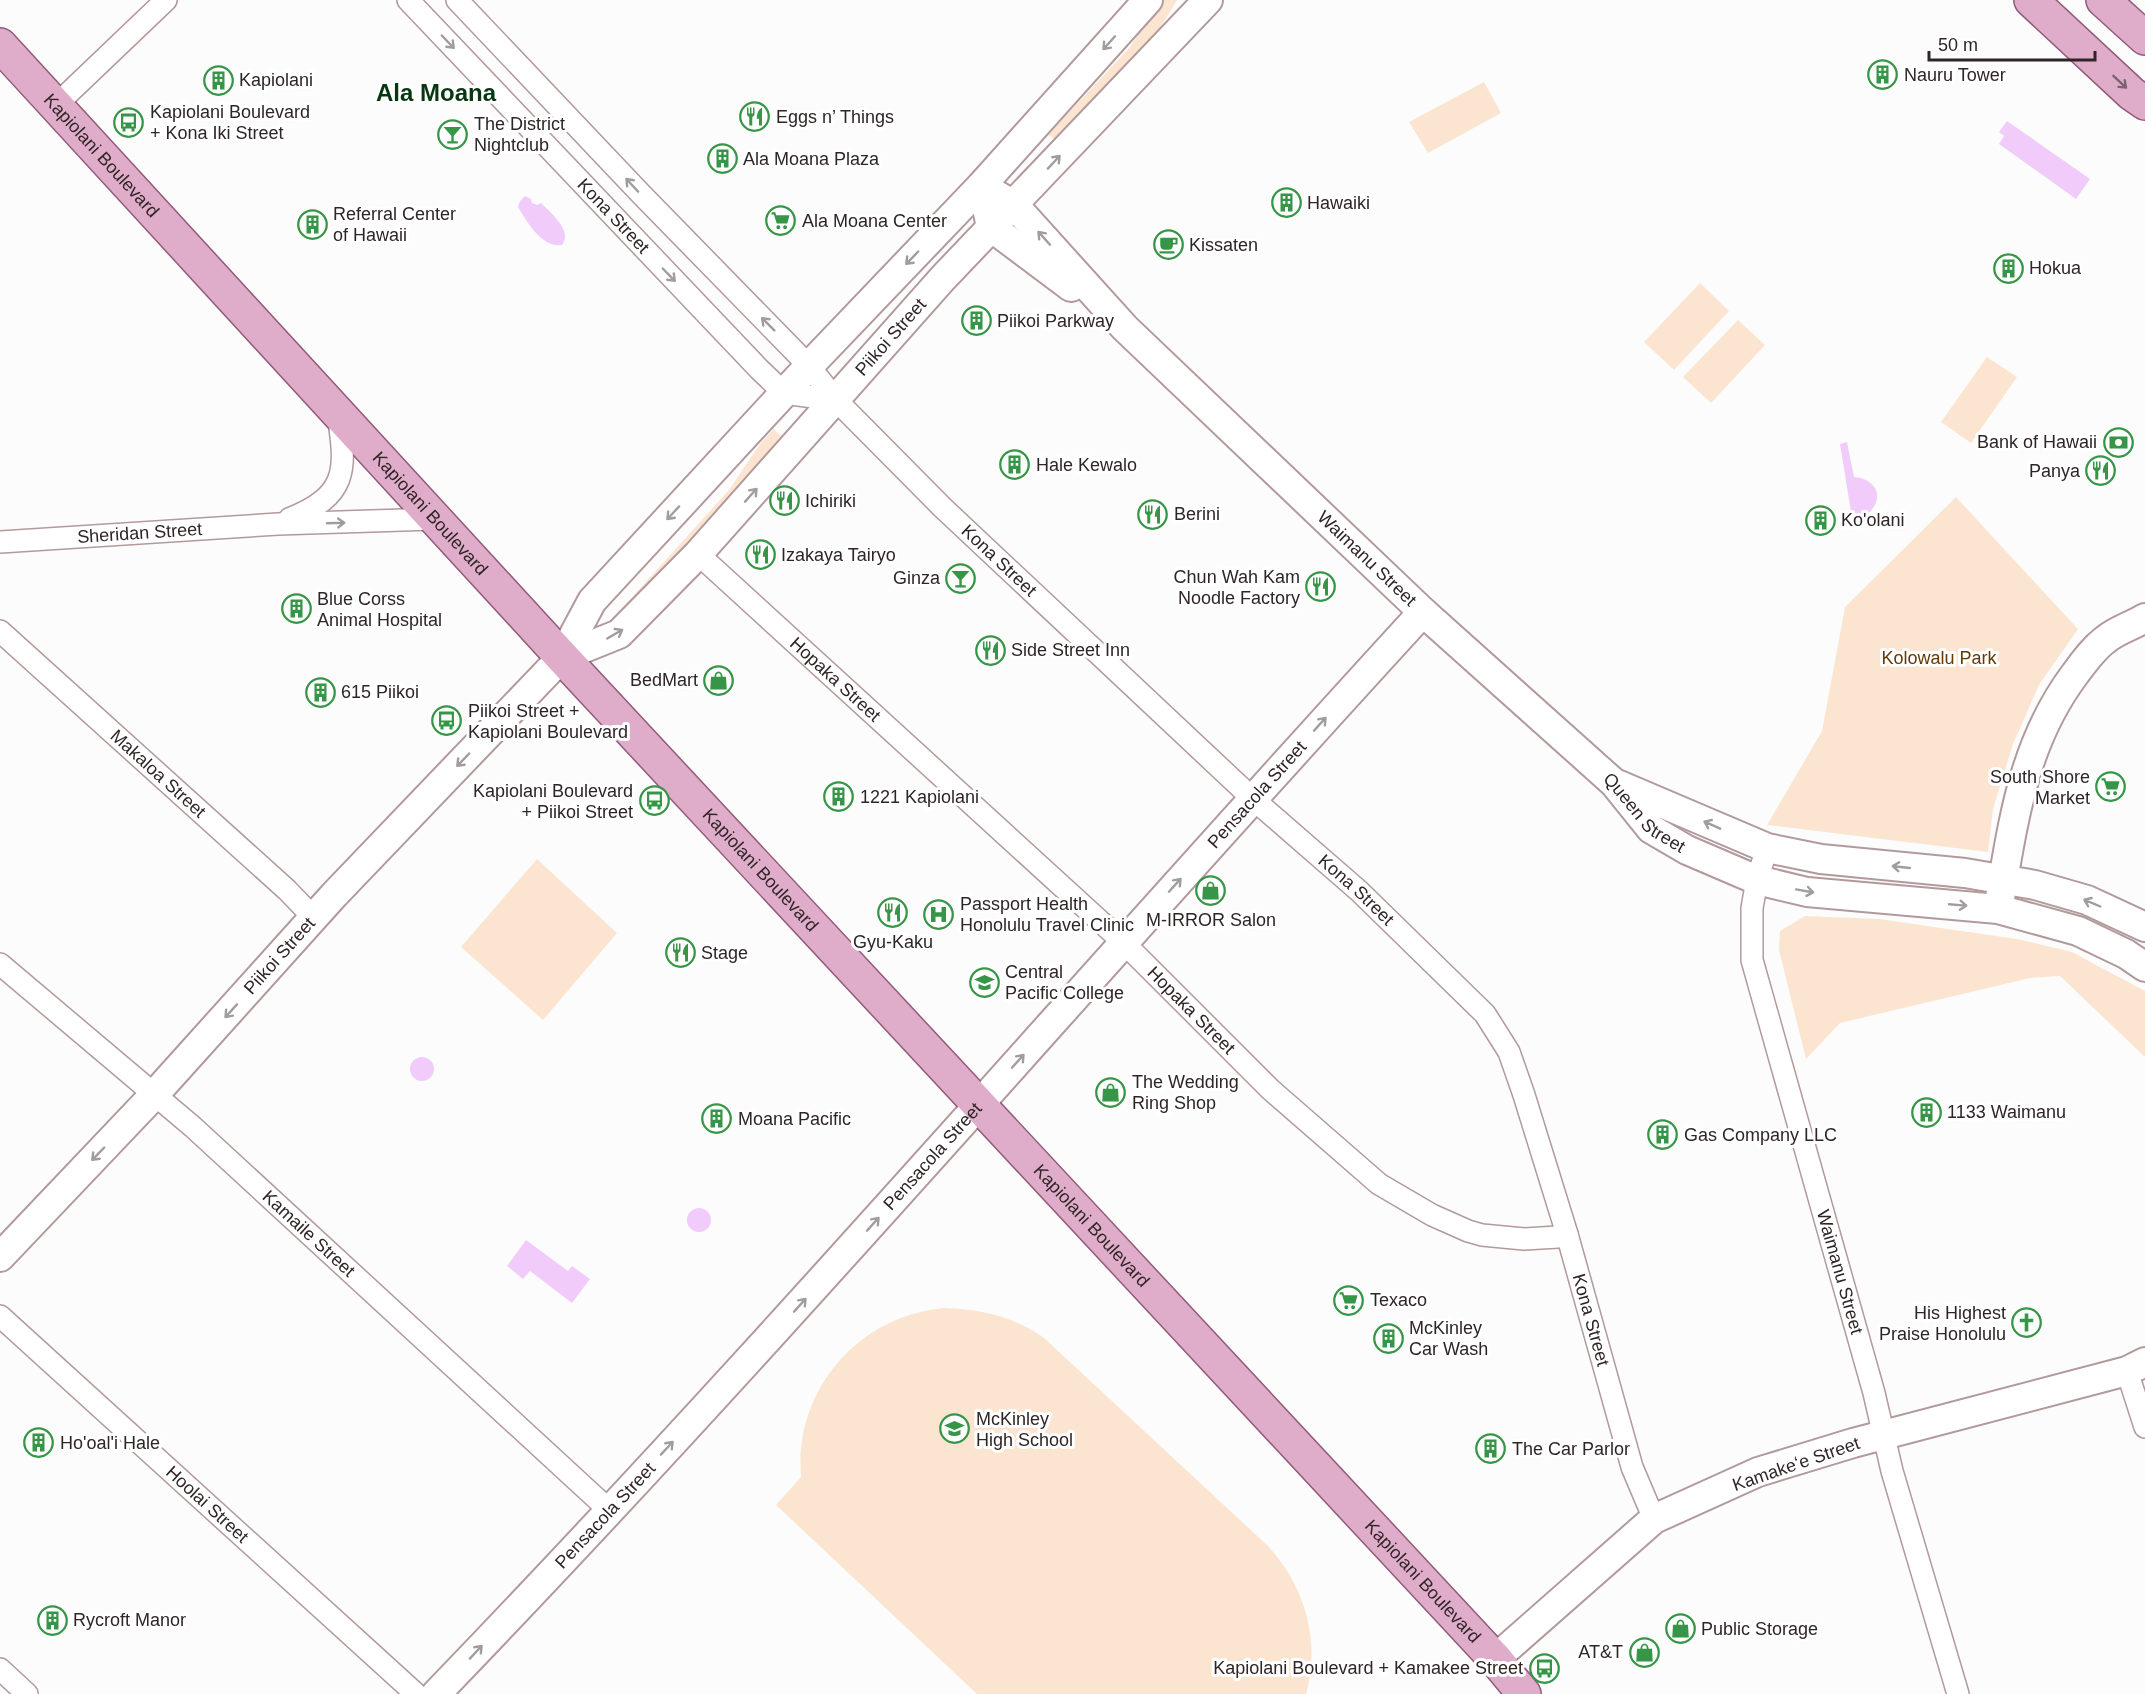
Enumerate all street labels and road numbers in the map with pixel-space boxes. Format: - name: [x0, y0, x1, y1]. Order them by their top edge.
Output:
- street label: Kapiolani Boulevard: [40, 90, 163, 221]
- street label: Kona Street: [573, 175, 653, 257]
- street label: Piikoi Street: [851, 294, 930, 380]
- street label: Kapiolani Boulevard: [369, 448, 492, 579]
- street label: Waimanu Street: [1314, 507, 1420, 610]
- street label: Sheridan Street: [77, 519, 203, 547]
- street label: Kona Street: [957, 521, 1041, 600]
- street label: Hopaka Street: [786, 633, 885, 726]
- street label: Makaloa Street: [106, 726, 210, 822]
- street label: Pensacola Street: [1204, 737, 1310, 852]
- street label: Queen Street: [1600, 769, 1689, 857]
- street label: Kapiolani Boulevard: [698, 805, 822, 935]
- street label: Kona Street: [1314, 850, 1398, 929]
- street label: Piikoi Street: [240, 913, 319, 998]
- street label: Hopaka Street: [1143, 962, 1239, 1058]
- street label: Pensacola Street: [879, 1099, 986, 1214]
- street label: Kapiolani Boulevard: [1030, 1160, 1153, 1291]
- street label: Kamaile Street: [259, 1186, 359, 1281]
- street label: Waimanu Street: [1813, 1207, 1867, 1336]
- street label: Kona Street: [1569, 1271, 1613, 1368]
- street label: Kamakeʻe Street: [1730, 1433, 1862, 1495]
- street label: Pensacola Street: [551, 1458, 659, 1572]
- street label: Hoolai Street: [162, 1462, 252, 1547]
- street label: Kapiolani Boulevard: [1361, 1516, 1485, 1647]

